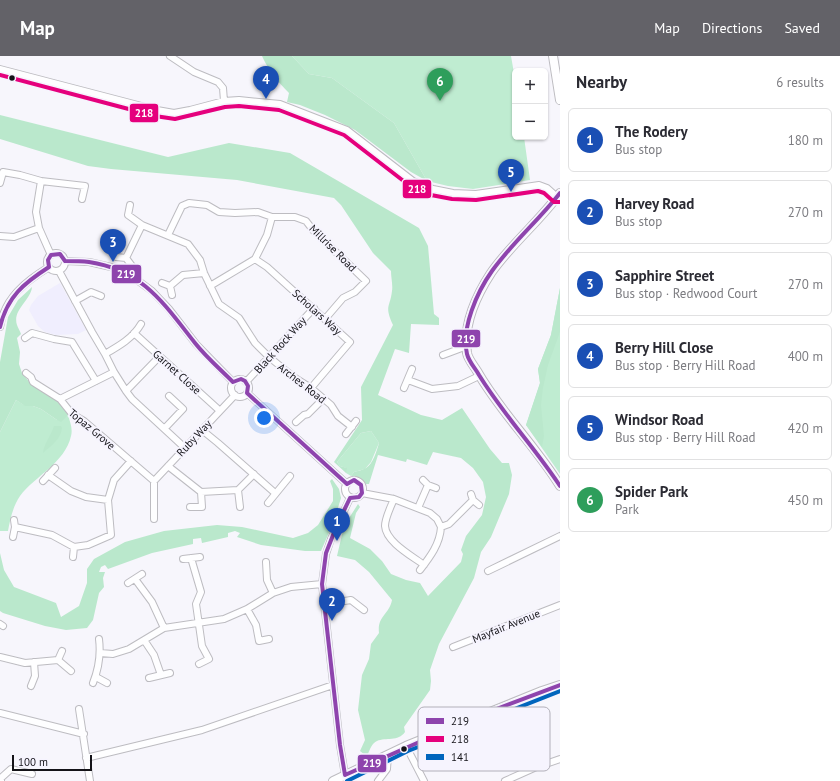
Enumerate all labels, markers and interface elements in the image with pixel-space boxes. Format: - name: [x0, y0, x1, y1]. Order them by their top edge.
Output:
- text: Map: [20, 16, 55, 40]
- text: Map: [654, 19, 680, 37]
- text: Directions: [702, 19, 762, 37]
- text: Saved: [784, 19, 820, 37]
- pin: 4: [253, 66, 279, 99]
- pin: 6: [427, 68, 453, 101]
- map controls: [512, 68, 548, 140]
- button: +: [512, 68, 548, 104]
- text: Nearby: [576, 71, 627, 93]
- unlabelled marker: [7, 73, 17, 83]
- text: 6 results: [776, 74, 824, 91]
- line badge: 218: [129, 103, 159, 123]
- button: −: [512, 104, 548, 140]
- text: 218: [135, 106, 153, 120]
- text: The Rodery: [615, 122, 688, 141]
- text: 1: [586, 132, 594, 149]
- text: 180 m: [788, 132, 823, 149]
- text: Bus stop: [615, 141, 662, 158]
- pin: 5: [498, 159, 524, 192]
- line badge: 218: [402, 179, 432, 199]
- text: 218: [408, 182, 426, 196]
- text: Harvey Road: [615, 194, 694, 213]
- text: 2: [586, 204, 594, 221]
- text: 270 m: [788, 204, 823, 221]
- text: Bus stop: [615, 213, 662, 230]
- street label: Millrise Road: [306, 221, 360, 275]
- pin: 3: [100, 229, 126, 262]
- line badge: 219: [111, 264, 142, 284]
- text: Sapphire Street: [615, 266, 714, 285]
- text: 219: [117, 267, 135, 281]
- text: 3: [586, 276, 594, 293]
- text: 270 m: [788, 276, 823, 293]
- text: Bus stop · Redwood Court: [615, 285, 757, 302]
- street label: Scholars Way: [289, 286, 345, 338]
- street label: Black Rock Way: [251, 313, 310, 376]
- line badge: 219: [451, 329, 481, 348]
- text: 219: [457, 332, 475, 346]
- text: Berry Hill Close: [615, 338, 713, 357]
- street label: Garnet Close: [150, 347, 204, 397]
- text: 4: [586, 348, 594, 365]
- text: 400 m: [788, 348, 823, 365]
- text: Bus stop · Berry Hill Road: [615, 357, 756, 374]
- street label: Arches Road: [275, 360, 329, 406]
- street label: Topaz Grove: [66, 405, 118, 453]
- your location: [254, 408, 274, 428]
- text: Windsor Road: [615, 410, 704, 429]
- street label: Ruby Way: [174, 416, 215, 459]
- text: 5: [586, 420, 594, 437]
- text: 420 m: [788, 420, 823, 437]
- text: Bus stop · Berry Hill Road: [615, 429, 756, 446]
- text: Spider Park: [615, 482, 688, 501]
- text: 6: [586, 492, 594, 509]
- text: 450 m: [788, 492, 823, 509]
- text: Park: [615, 501, 639, 518]
- pin: 1: [324, 508, 350, 541]
- pin: 2: [319, 588, 345, 621]
- street label: Mayfair Avenue: [470, 606, 542, 646]
- legend: [418, 707, 550, 771]
- text: 219: [451, 714, 469, 728]
- text: 218: [451, 732, 469, 746]
- unlabelled marker: [399, 744, 409, 754]
- text: 141: [451, 750, 469, 764]
- scale bar: [12, 753, 92, 772]
- line badge: 219: [357, 754, 387, 773]
- text: 100 m: [18, 755, 48, 769]
- text: 219: [363, 756, 381, 770]

